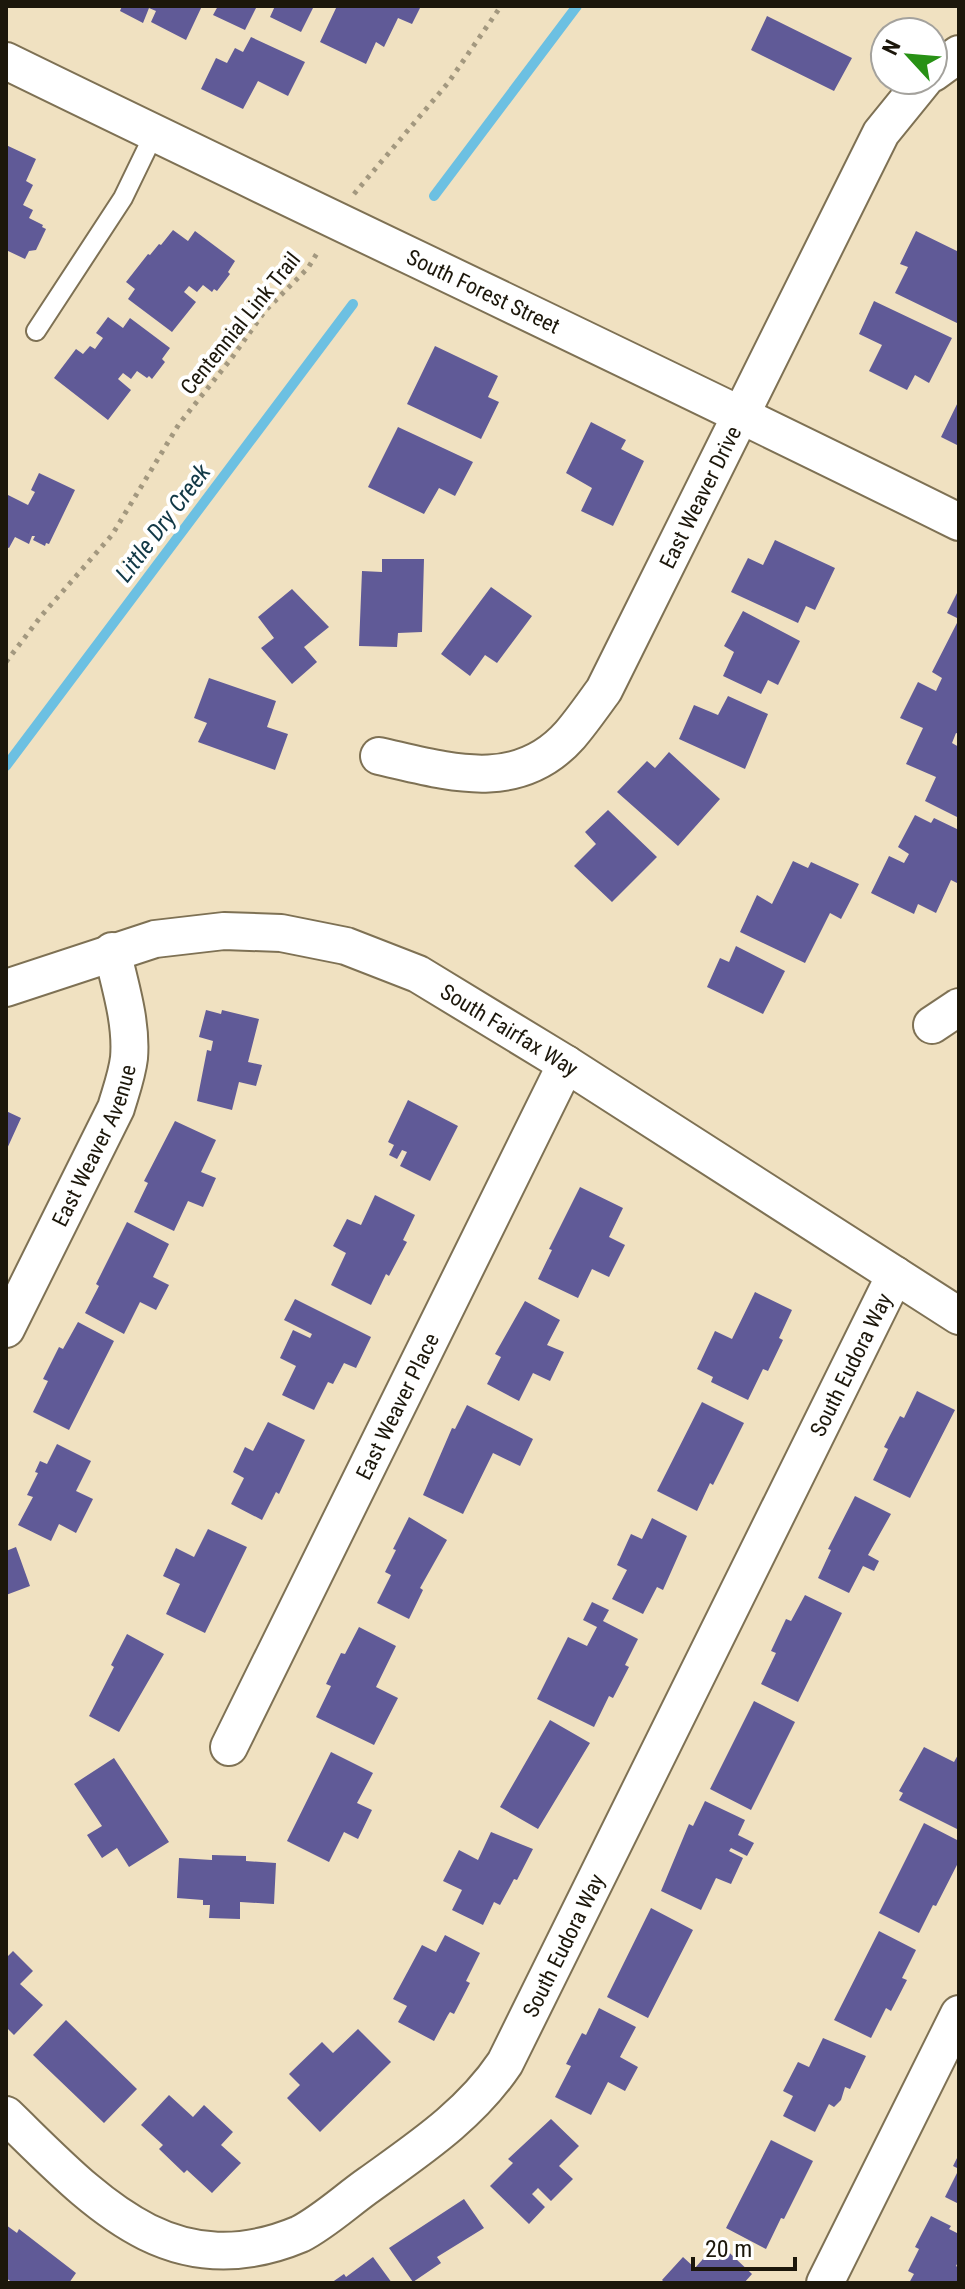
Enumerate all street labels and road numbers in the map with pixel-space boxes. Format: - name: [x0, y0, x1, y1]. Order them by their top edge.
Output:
- street label: South Forest Street: [403, 244, 564, 339]
- street label: Centennial Link Trail: [175, 247, 305, 399]
- street label: East Weaver Drive: [655, 422, 746, 572]
- street label: South Fairfax Way: [436, 979, 583, 1081]
- street label: East Weaver Avenue: [47, 1062, 141, 1230]
- street label: South Eudora Way: [805, 1289, 897, 1440]
- street label: East Weaver Place: [351, 1329, 444, 1484]
- street label: South Eudora Way: [518, 1870, 610, 2021]

